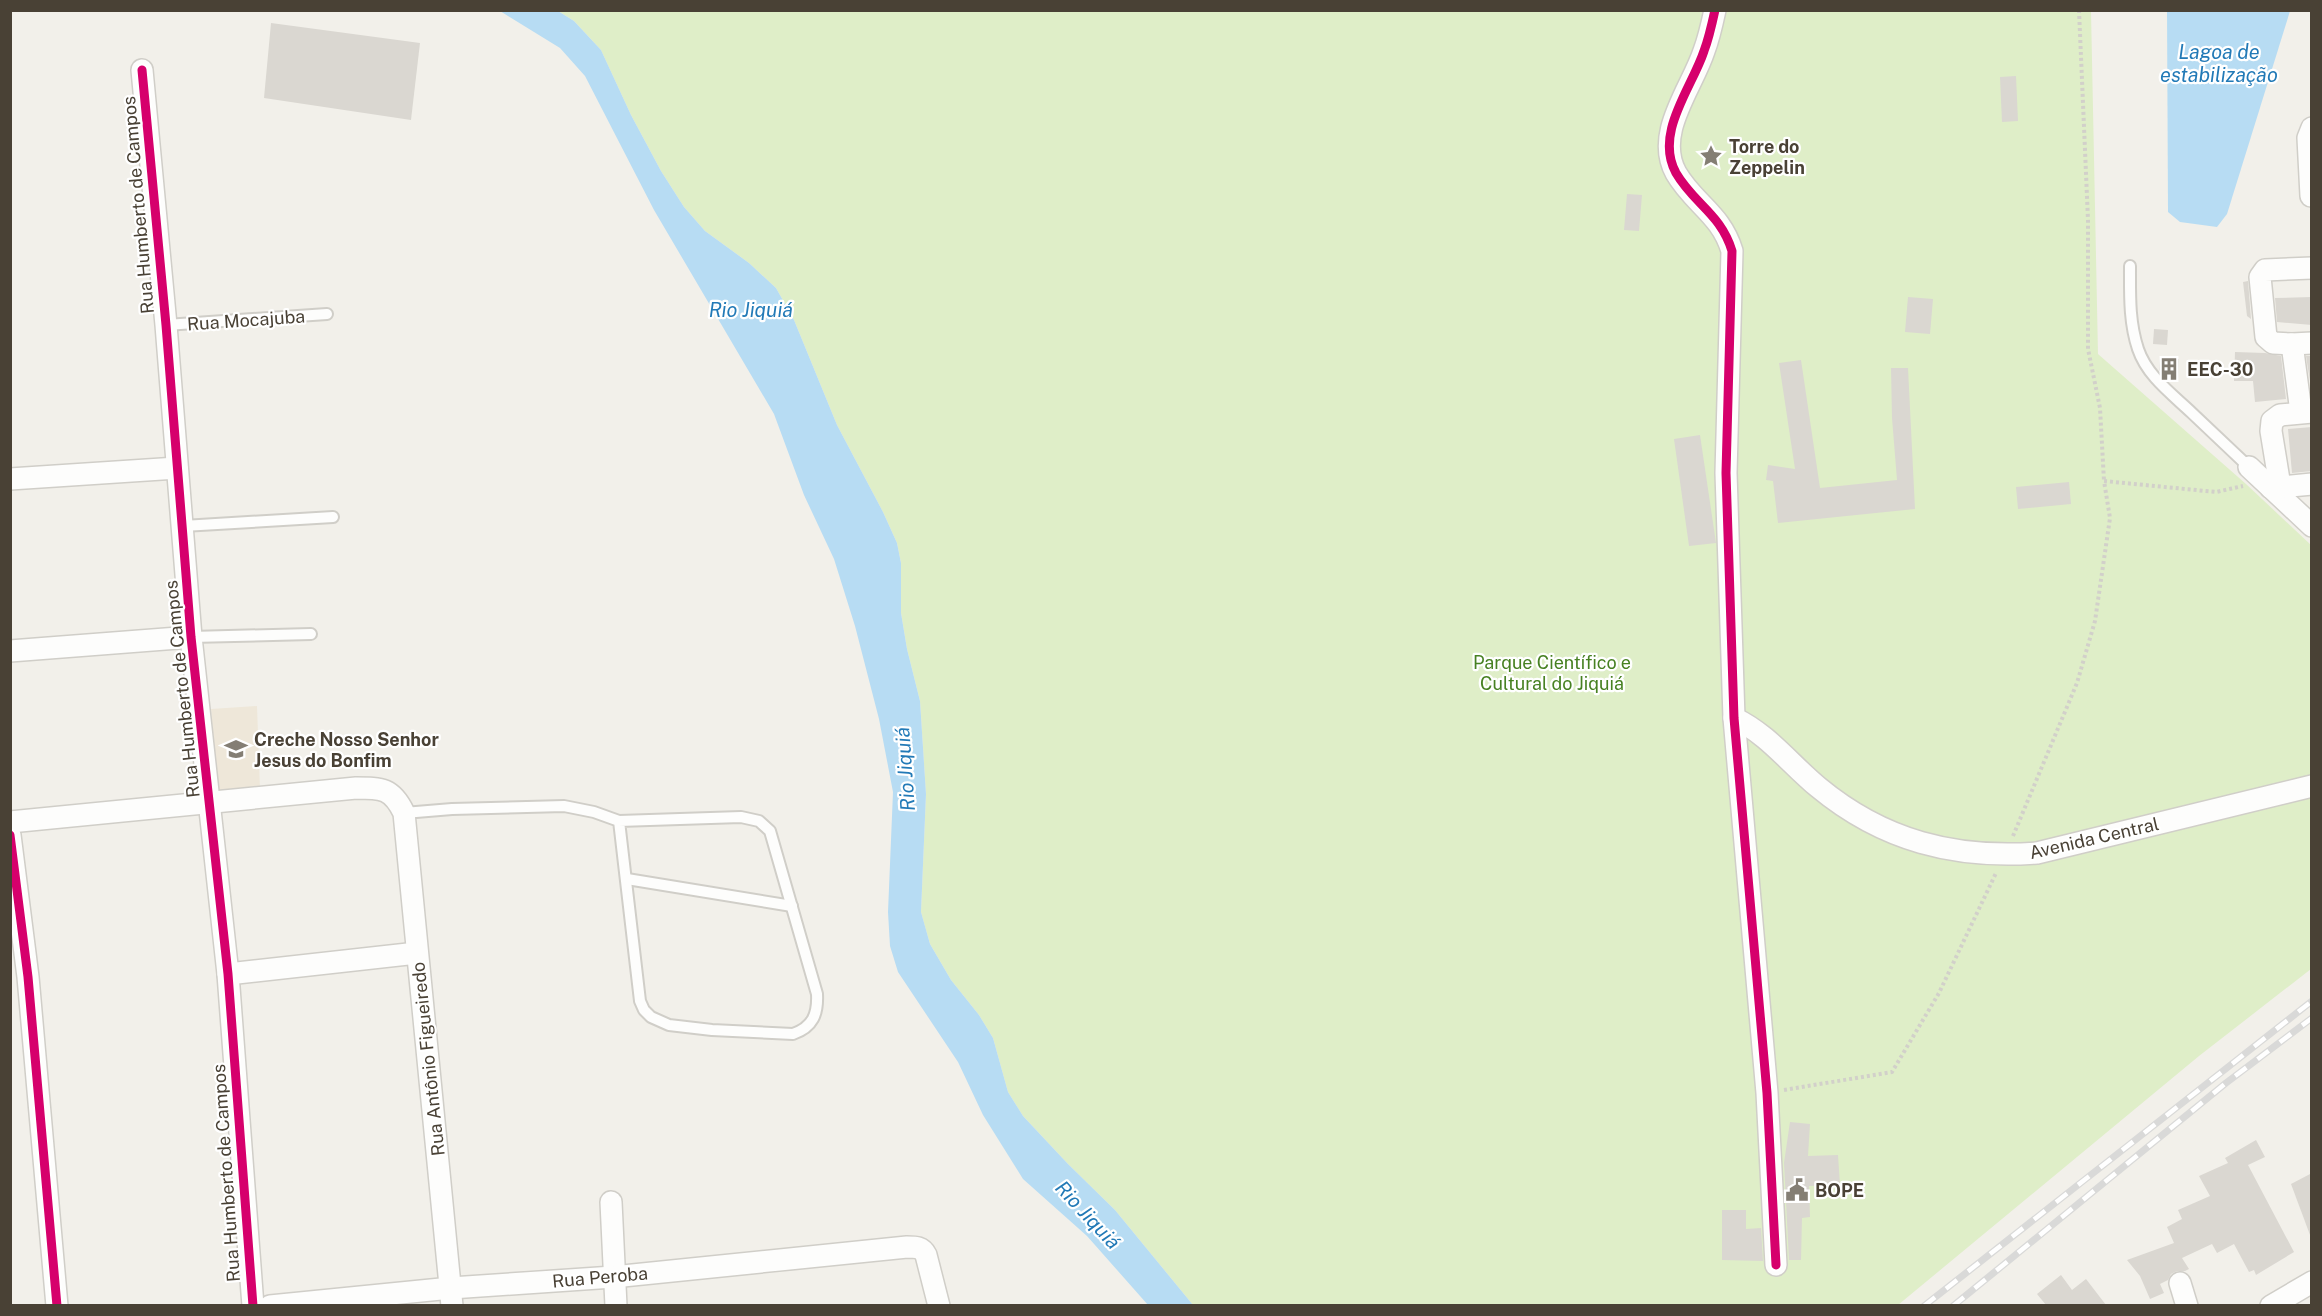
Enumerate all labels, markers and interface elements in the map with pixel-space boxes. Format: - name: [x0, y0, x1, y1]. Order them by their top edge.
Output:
- water label: Lagoa de estabilização: [2160, 40, 2278, 87]
- street label: Rua Humberto de Campos: [118, 95, 158, 315]
- place label: Torre do Zeppelin: [1729, 136, 1805, 178]
- place icon: Torre do Zeppelin: [1698, 143, 1724, 169]
- water label: Rio Jiquiá: [709, 298, 793, 322]
- street label: Rua Mocajuba: [186, 305, 306, 335]
- building icon: EEC-30: [2156, 356, 2182, 382]
- place label: EEC-30: [2187, 359, 2253, 380]
- street label: Rua Humberto de Campos: [160, 579, 204, 799]
- park label: Parque Científico e Cultural do Jiquiá: [1473, 652, 1631, 694]
- water label: Rio Jiquiá: [890, 726, 920, 812]
- place label: Creche Nosso Senhor Jesus do Bonfim: [254, 729, 439, 771]
- school or university icon: Creche Nosso Senhor Jesus do Bonfim: [223, 736, 249, 762]
- street label: Avenida Central: [2027, 813, 2161, 863]
- street label: Rua Antônio Figueiredo: [407, 961, 449, 1157]
- street label: Rua Humberto de Campos: [208, 1063, 244, 1283]
- water label: Rio Jiquiá: [1050, 1176, 1126, 1254]
- public building icon: BOPE: [1784, 1177, 1810, 1203]
- place label: BOPE: [1815, 1180, 1864, 1201]
- street label: Rua Peroba: [551, 1262, 649, 1292]

